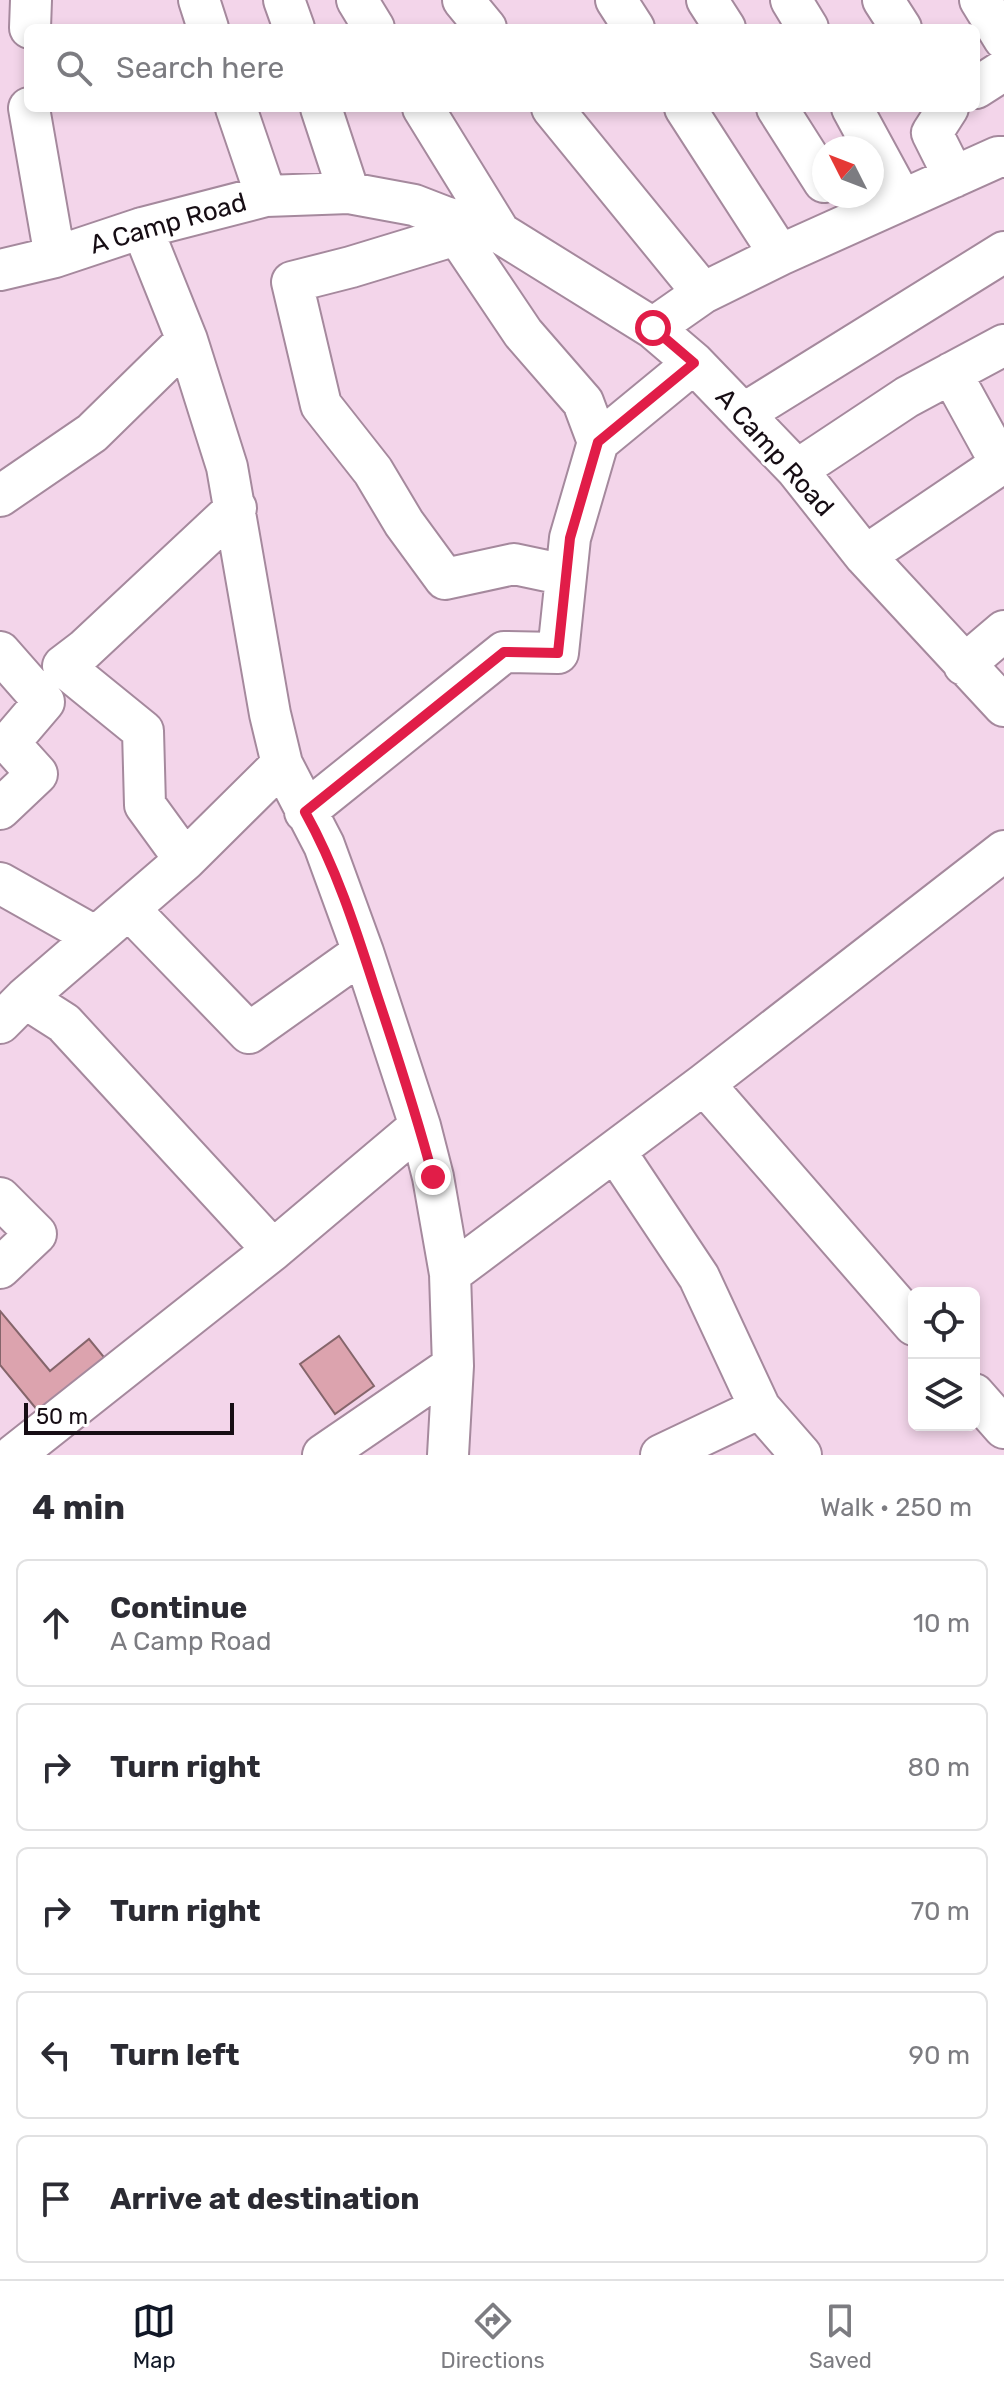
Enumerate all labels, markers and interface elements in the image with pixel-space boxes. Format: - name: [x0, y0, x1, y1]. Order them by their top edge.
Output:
- search box: [24, 24, 980, 112]
- icon: search: [52, 46, 96, 90]
- text: Search here: [116, 50, 284, 86]
- north arrow: [812, 136, 884, 208]
- street label: A Camp Road: [86, 186, 250, 261]
- route start: [635, 310, 671, 346]
- street label: A Camp Road: [709, 382, 840, 523]
- route end: [415, 1159, 451, 1195]
- map controls: [908, 1287, 980, 1431]
- button: locate: [908, 1287, 980, 1359]
- button: layers: [908, 1359, 980, 1431]
- scale bar: [24, 1399, 234, 1435]
- text: 50 m: [36, 1403, 88, 1430]
- text: 4 min: [32, 1487, 125, 1528]
- text: Walk · 250 m: [820, 1492, 972, 1523]
- text: Continue: [110, 1590, 247, 1626]
- icon: ahead: [34, 1601, 78, 1645]
- text: 10 m: [913, 1608, 970, 1639]
- text: A Camp Road: [110, 1626, 271, 1657]
- icon: right: [34, 1745, 78, 1789]
- text: Turn right: [110, 1749, 261, 1785]
- text: 80 m: [907, 1752, 970, 1783]
- icon: right: [34, 1889, 78, 1933]
- text: Turn right: [110, 1893, 261, 1929]
- text: 70 m: [911, 1896, 970, 1927]
- icon: left: [34, 2033, 78, 2077]
- text: Turn left: [110, 2037, 240, 2073]
- text: 90 m: [909, 2040, 970, 2071]
- icon: arrive: [34, 2177, 78, 2221]
- text: Arrive at destination: [110, 2181, 420, 2217]
- tab: Map: [132, 2299, 176, 2374]
- tab: Directions: [440, 2299, 545, 2374]
- tab: Saved: [809, 2299, 872, 2374]

